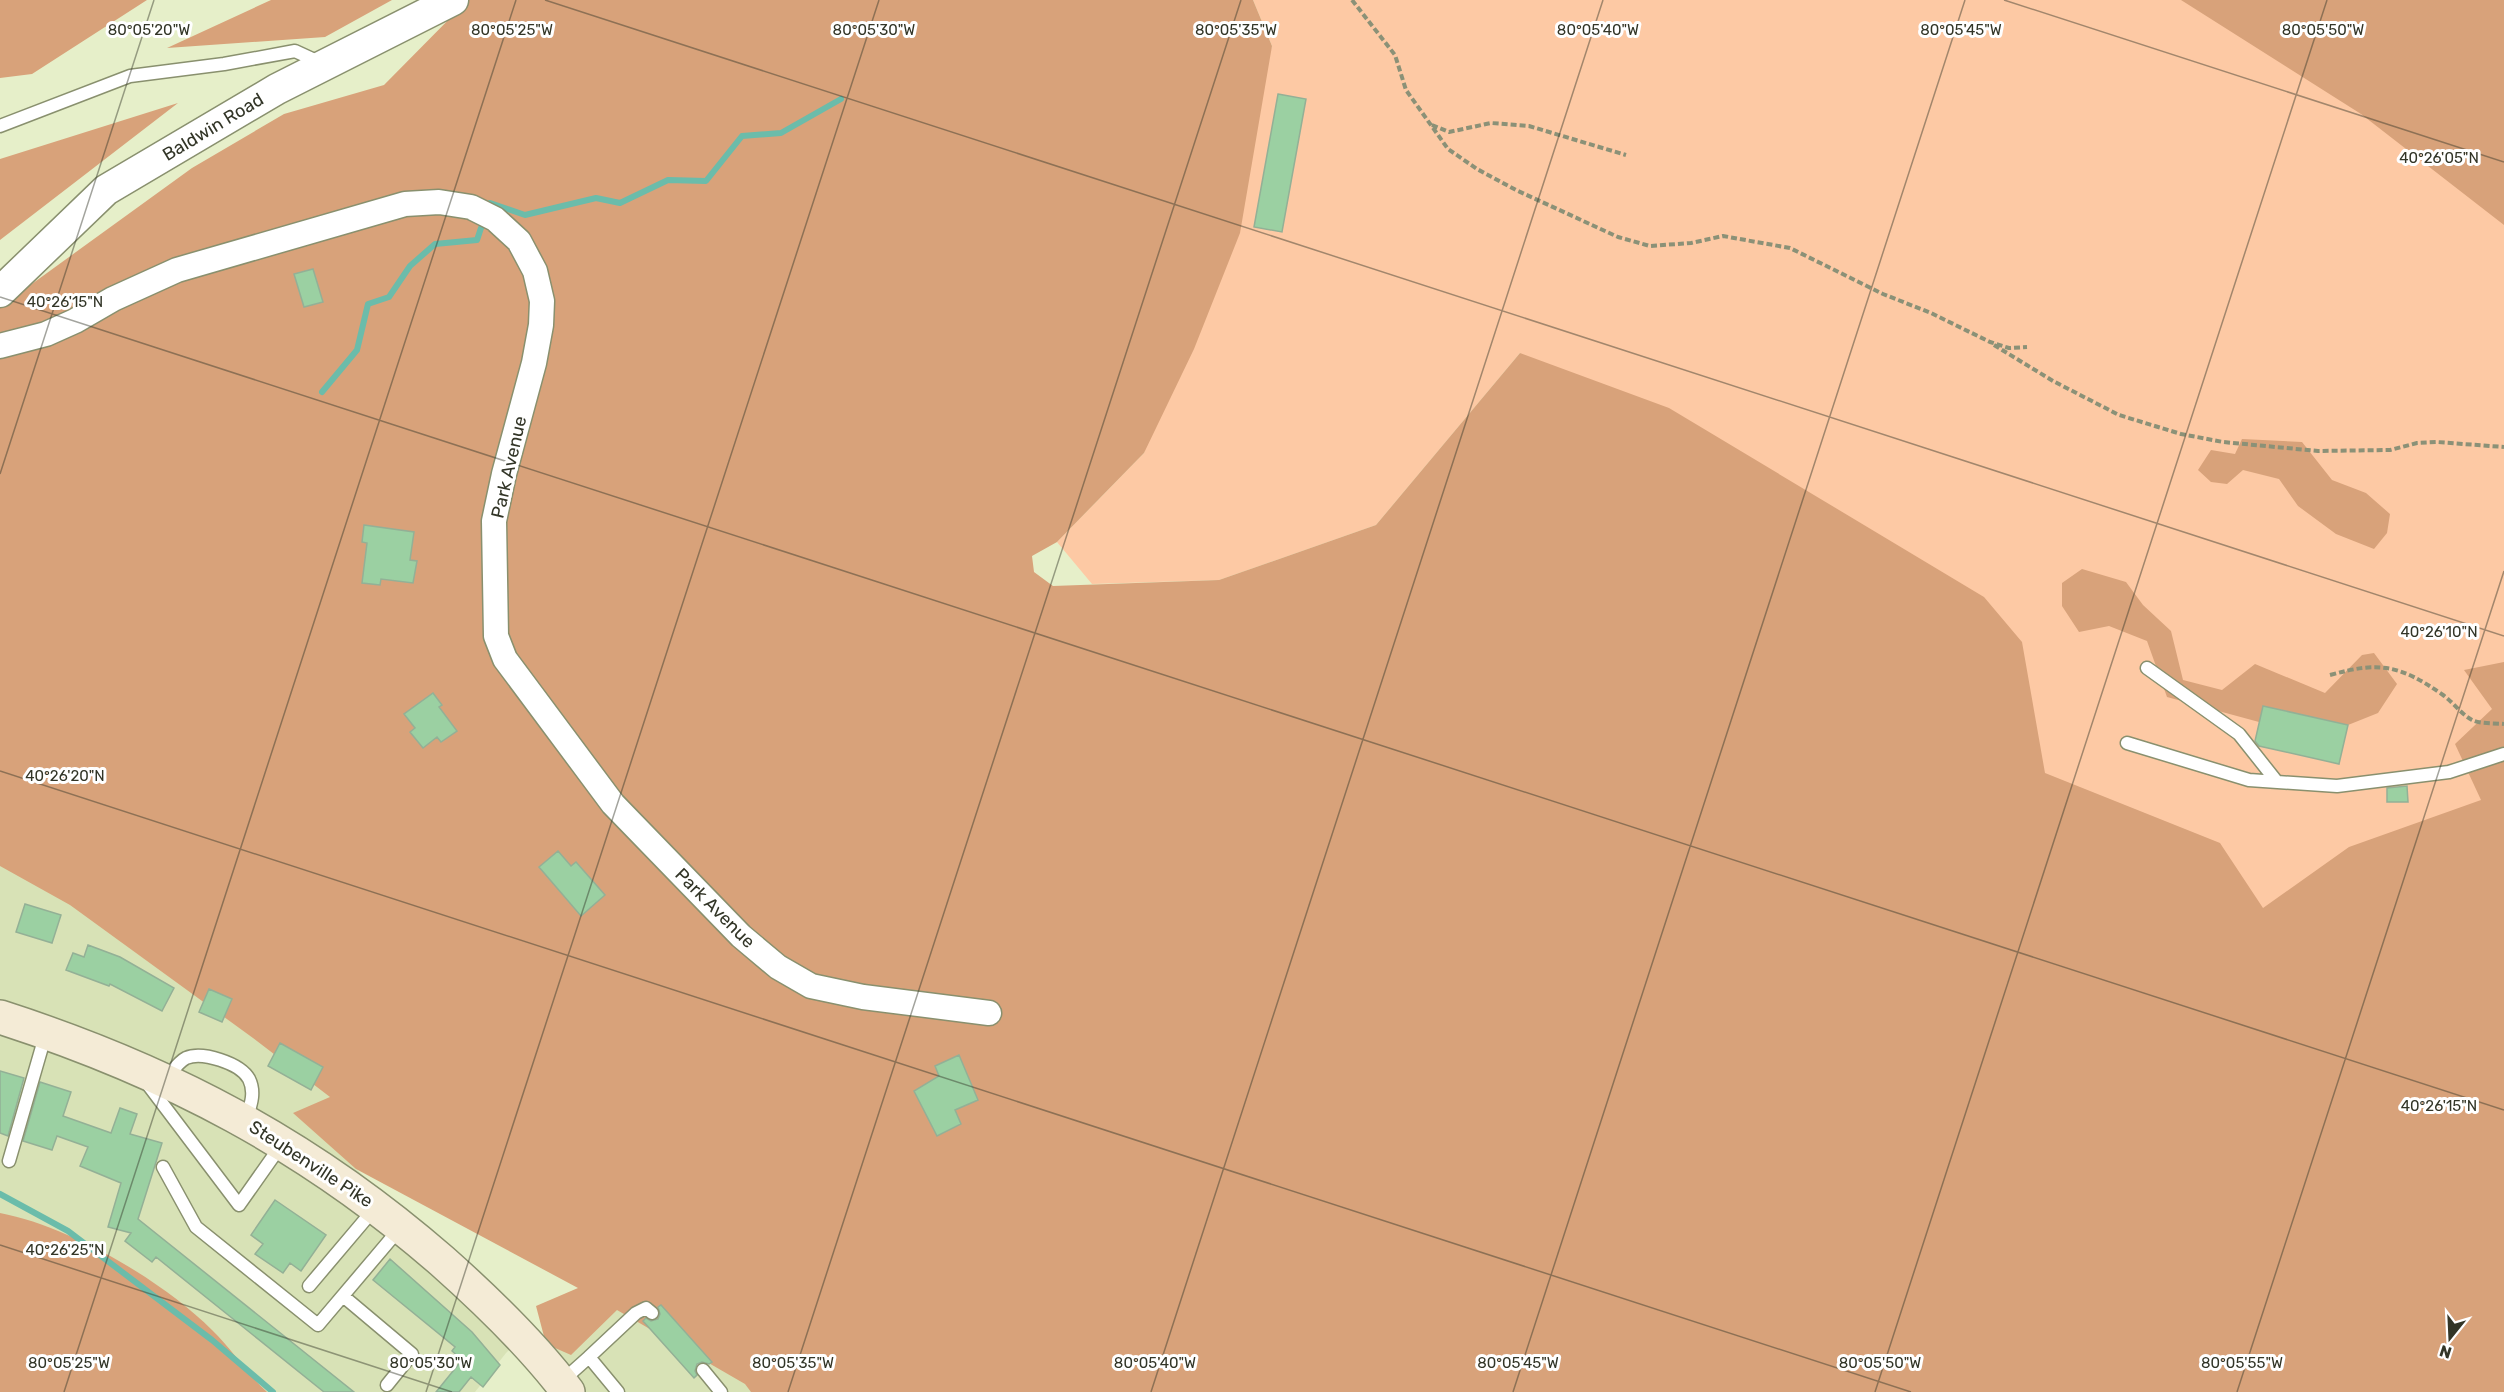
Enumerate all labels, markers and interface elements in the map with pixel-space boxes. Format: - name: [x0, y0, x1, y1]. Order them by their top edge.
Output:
- text: 80°05'20"W: [108, 21, 190, 39]
- text: 80°05'25"W: [471, 21, 553, 39]
- text: 80°05'30"W: [833, 21, 915, 39]
- text: 80°05'35"W: [1195, 21, 1277, 39]
- text: 80°05'40"W: [1557, 21, 1639, 39]
- text: 80°05'45"W: [1920, 21, 2002, 39]
- text: 80°05'50"W: [2282, 21, 2364, 39]
- street label: Baldwin Road: [159, 88, 267, 166]
- text: 40°26'05"N: [2399, 149, 2479, 167]
- text: 40°26'15"N: [27, 293, 103, 311]
- street label: Park Avenue: [487, 414, 531, 520]
- text: 40°26'10"N: [2400, 623, 2478, 641]
- text: 40°26'20"N: [25, 767, 105, 785]
- street label: Park Avenue: [670, 863, 760, 953]
- text: 40°26'15"N: [2401, 1097, 2477, 1115]
- street label: Steubenville Pike: [245, 1116, 377, 1212]
- text: 40°26'25"N: [26, 1241, 105, 1259]
- north arrow: [2420, 1308, 2480, 1368]
- text: N: [2437, 1341, 2454, 1363]
- text: 80°05'25"W: [28, 1354, 110, 1372]
- text: 80°05'30"W: [390, 1354, 472, 1372]
- text: 80°05'35"W: [752, 1354, 834, 1372]
- text: 80°05'40"W: [1114, 1354, 1196, 1372]
- text: 80°05'45"W: [1477, 1354, 1559, 1372]
- text: 80°05'50"W: [1839, 1354, 1921, 1372]
- text: 80°05'55"W: [2201, 1354, 2283, 1372]

